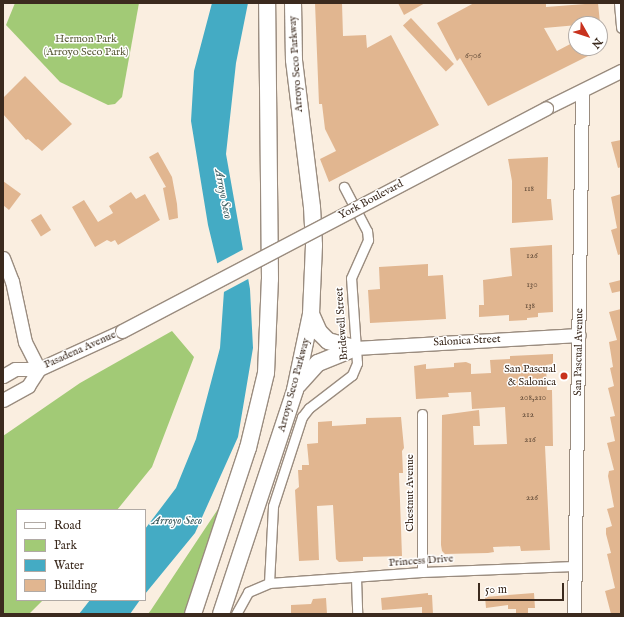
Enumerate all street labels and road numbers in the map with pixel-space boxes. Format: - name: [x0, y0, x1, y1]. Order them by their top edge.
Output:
- street label: Arroyo Seco Parkway: [286, 15, 306, 113]
- street label: York Boulevard: [336, 177, 406, 223]
- street label: Bridewell Street: [333, 287, 351, 361]
- street label: San Pascual Avenue: [572, 308, 586, 396]
- street label: Pasadena Avenue: [42, 328, 118, 372]
- street label: Salonica Street: [433, 333, 501, 349]
- street label: Arroyo Seco Parkway: [275, 337, 313, 433]
- street label: Chestnut Avenue: [403, 454, 417, 532]
- street label: Princess Drive: [388, 552, 454, 570]

